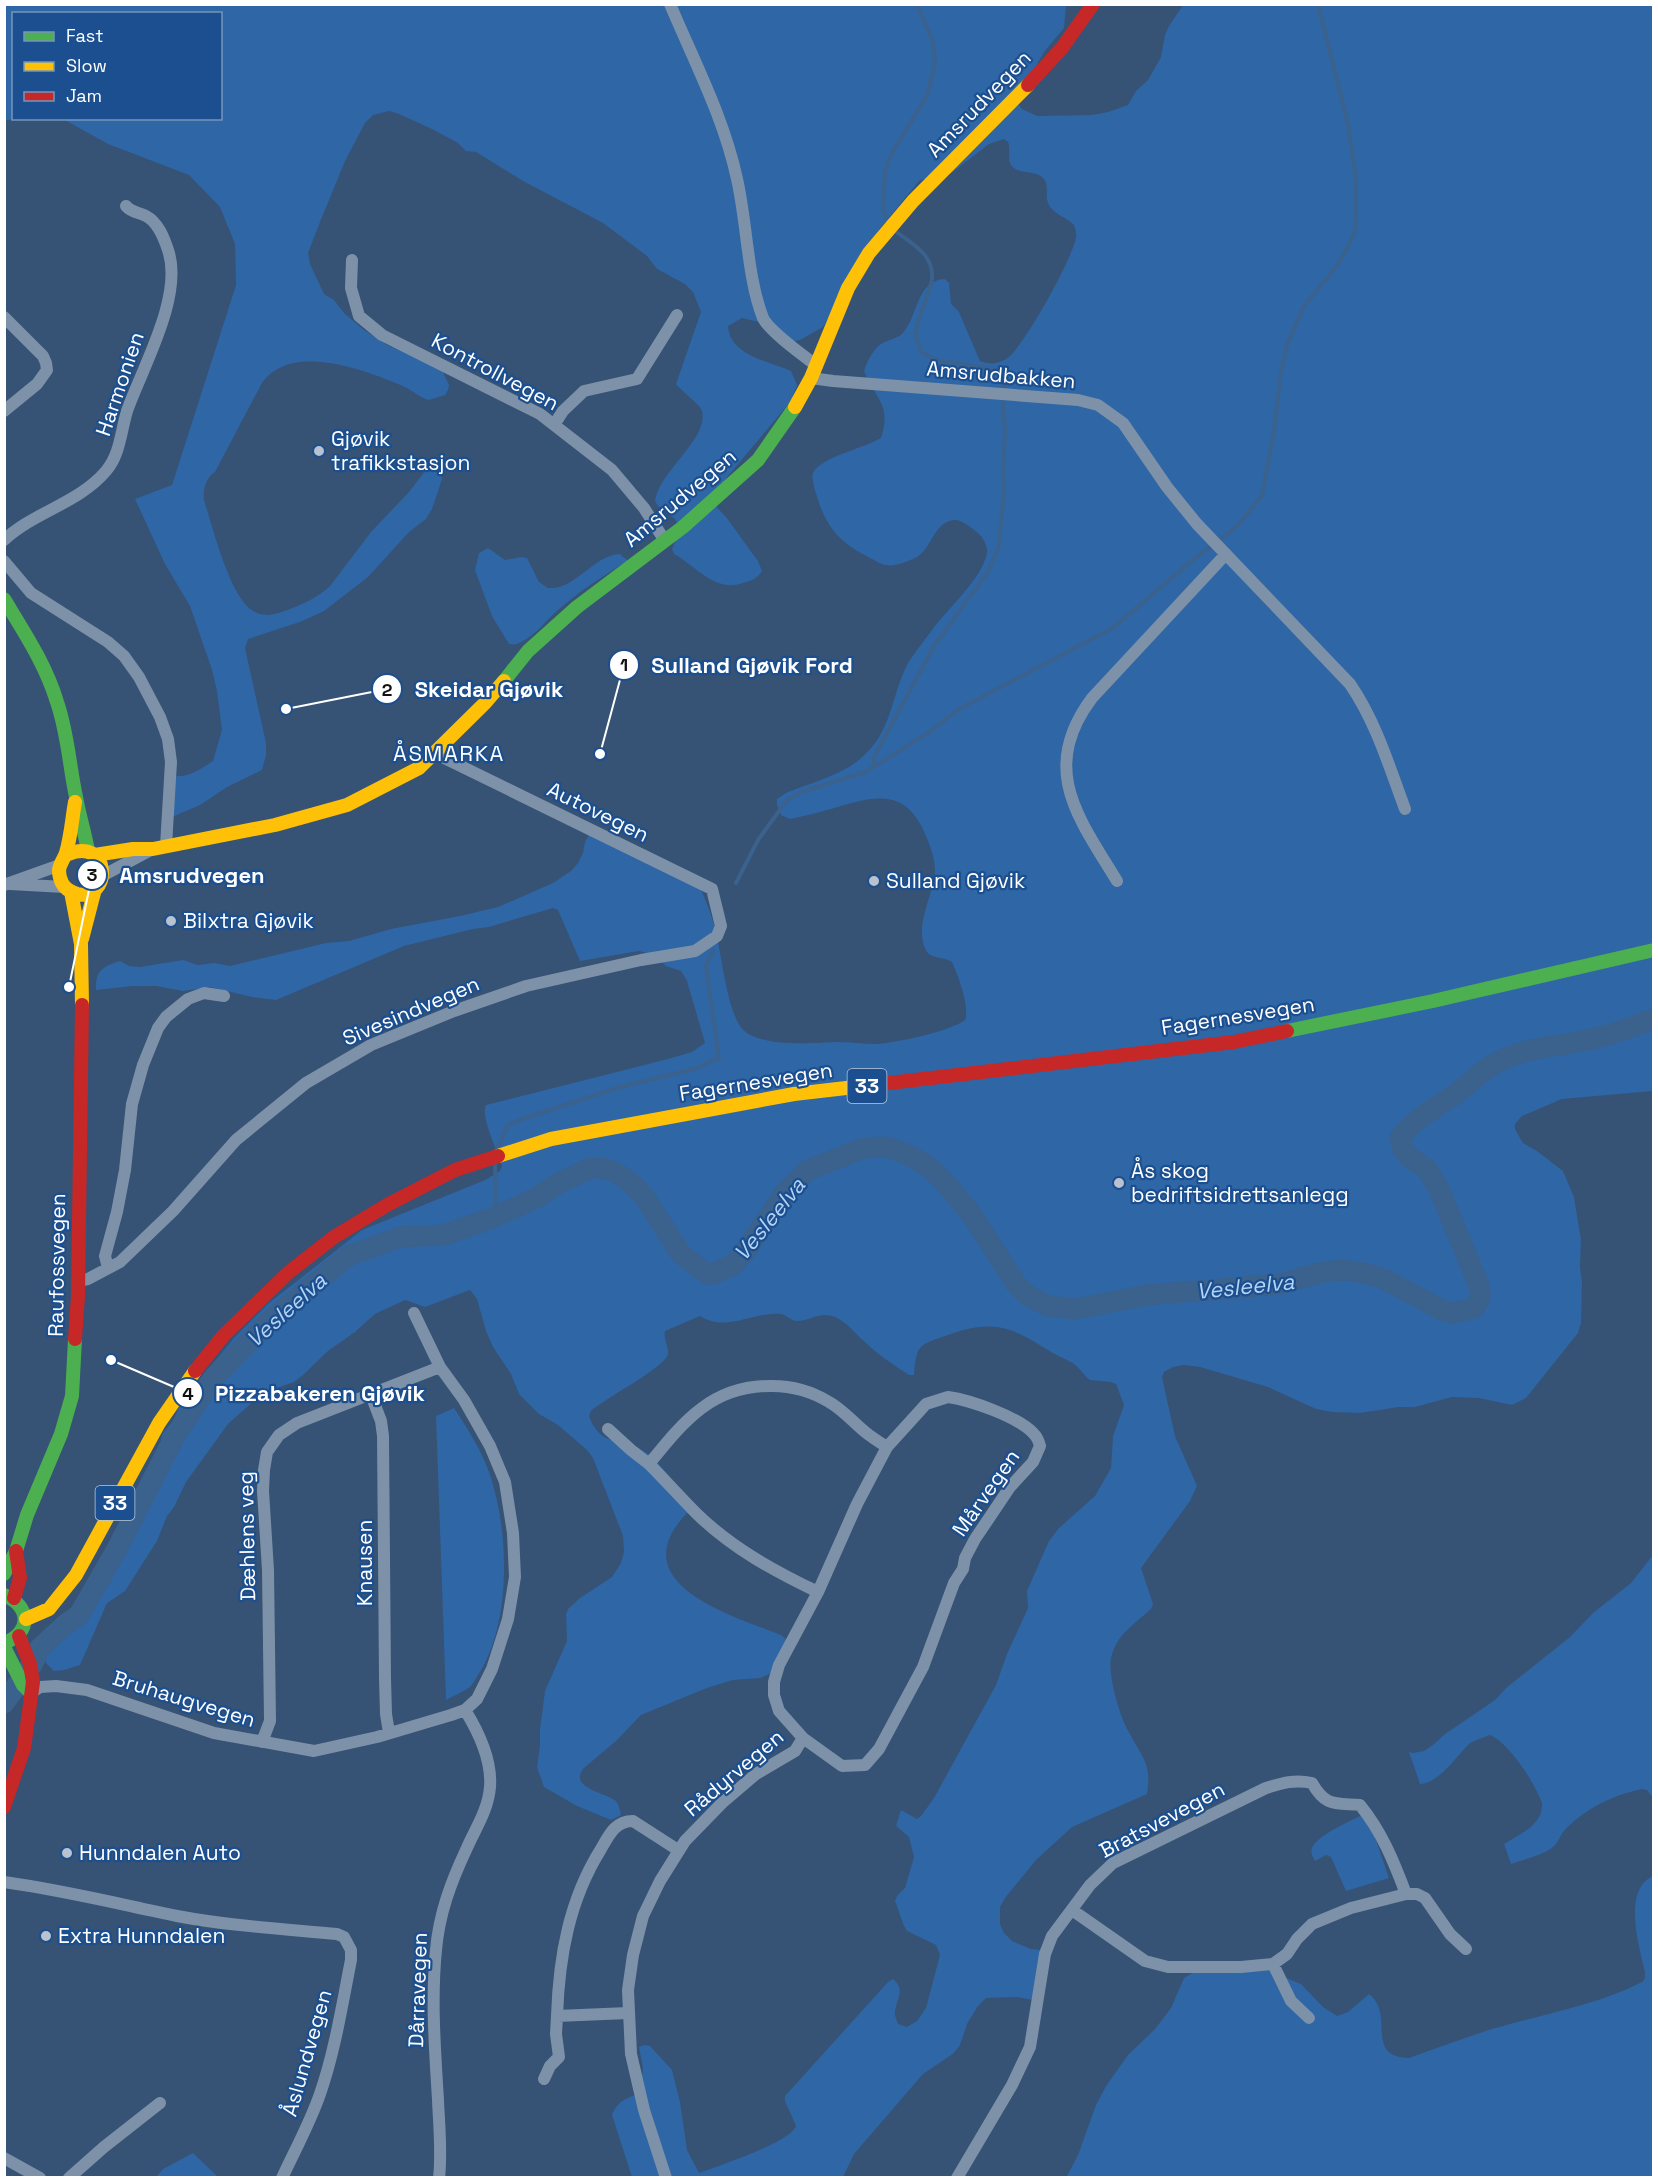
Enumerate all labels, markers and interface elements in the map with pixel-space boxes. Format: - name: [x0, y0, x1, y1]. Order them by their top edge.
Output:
- legend: [12, 12, 222, 120]
- text: Fast: [66, 24, 103, 47]
- street label: Amsrudvegen: [921, 44, 1037, 163]
- text: Slow: [66, 54, 107, 77]
- text: Jam: [66, 84, 102, 107]
- street label: Kontrollvegen: [427, 327, 564, 416]
- street label: Harmonien: [89, 328, 150, 439]
- street label: Amsrudbakken: [925, 355, 1077, 394]
- place label: Gjøvik trafikkstasjon: [331, 425, 470, 476]
- street label: Amsrudvegen: [618, 443, 742, 553]
- marker: Gjøvik trafikkstasjon: [312, 444, 326, 458]
- callout: Sulland Gjøvik Ford: [609, 645, 865, 685]
- text: Sulland Gjøvik Ford: [651, 651, 853, 679]
- text: 1: [620, 653, 628, 676]
- callout: Skeidar Gjøvik: [372, 669, 575, 709]
- text: Skeidar Gjøvik: [415, 675, 564, 703]
- text: 2: [382, 678, 393, 701]
- district label: ÅSMARKA: [393, 739, 505, 767]
- street label: Autovegen: [543, 775, 654, 848]
- callout: Amsrudvegen: [77, 855, 276, 895]
- text: Amsrudvegen: [119, 861, 265, 889]
- text: 3: [87, 863, 98, 886]
- place label: Sulland Gjøvik: [886, 867, 1025, 894]
- marker: Sulland Gjøvik: [867, 874, 881, 888]
- place label: Bilxtra Gjøvik: [183, 907, 314, 934]
- marker: Bilxtra Gjøvik: [164, 914, 178, 928]
- street label: Sivesindvegen: [338, 970, 483, 1052]
- street label: Fagernesvegen: [1159, 990, 1317, 1041]
- street label: Fagernesvegen: [677, 1056, 835, 1107]
- road number: 33: [848, 1069, 886, 1103]
- place label: Ås skog bedriftsidrettsanlegg: [1131, 1157, 1349, 1208]
- water label: Vesleelva: [727, 1172, 811, 1266]
- marker: Ås skog bedriftsidrettsanlegg: [1112, 1176, 1126, 1190]
- street label: Raufossvegen: [42, 1193, 71, 1337]
- water label: Vesleelva: [240, 1266, 332, 1353]
- water label: Vesleelva: [1195, 1267, 1296, 1305]
- callout: Pizzabakeren Gjøvik: [173, 1373, 437, 1413]
- text: Pizzabakeren Gjøvik: [215, 1379, 426, 1407]
- text: 4: [182, 1382, 194, 1405]
- street label: Mårvegen: [946, 1444, 1025, 1542]
- street label: Dæhlens veg: [232, 1471, 261, 1601]
- road number: 33: [96, 1486, 134, 1520]
- street label: Knausen: [351, 1520, 378, 1606]
- street label: Bruhaugvegen: [110, 1664, 259, 1733]
- street label: Rådyrvegen: [678, 1723, 789, 1822]
- street label: Bratsvevegen: [1094, 1775, 1229, 1864]
- place label: Hunndalen Auto: [79, 1839, 241, 1866]
- marker: Hunndalen Auto: [60, 1846, 74, 1860]
- place label: Extra Hunndalen: [58, 1922, 225, 1949]
- marker: Extra Hunndalen: [39, 1929, 53, 1943]
- street label: Dårravegen: [402, 1932, 433, 2048]
- street label: Åslundvegen: [276, 1986, 338, 2119]

